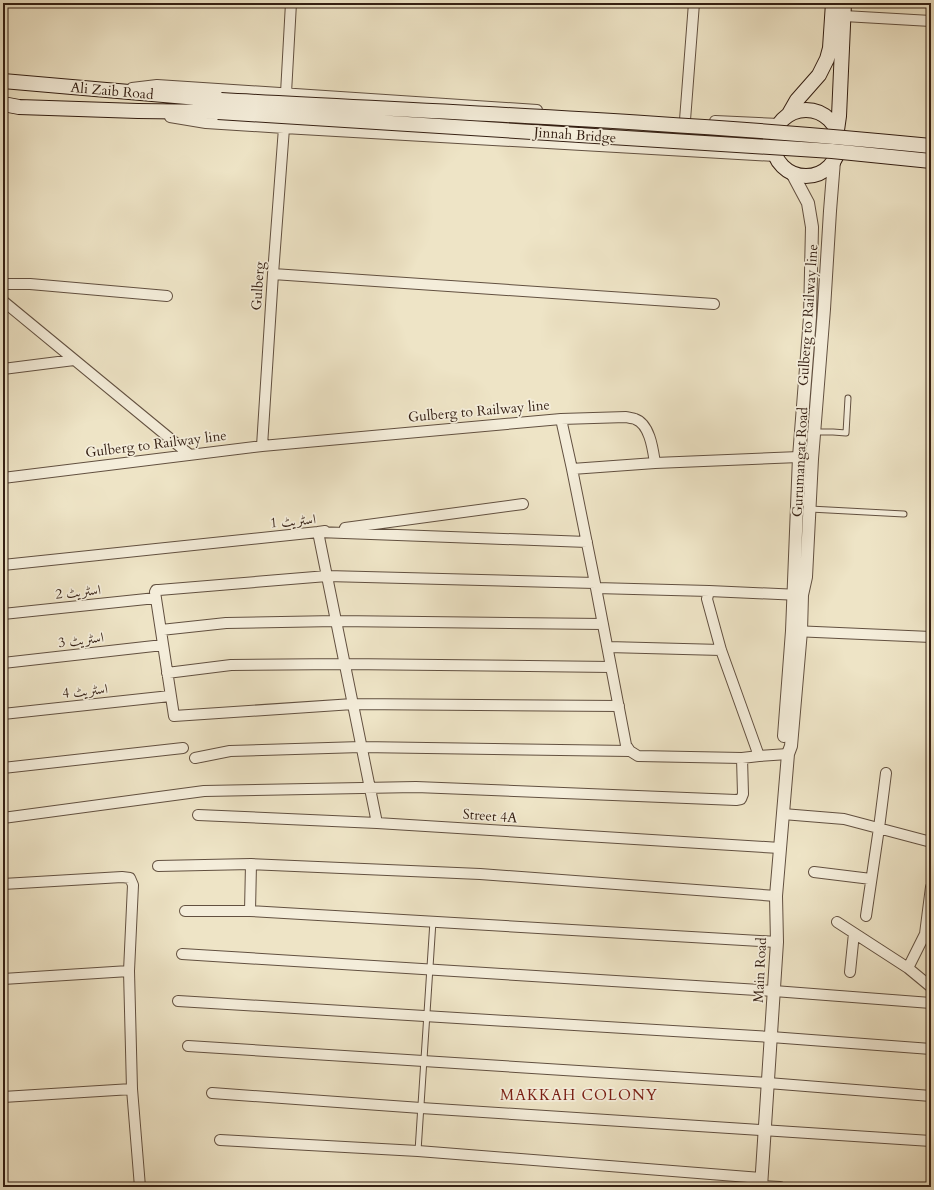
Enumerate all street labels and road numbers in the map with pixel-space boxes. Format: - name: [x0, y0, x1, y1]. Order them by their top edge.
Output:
- street label: Ali Zaib Road: [70, 78, 155, 104]
- street label: Jinnah Bridge: [531, 123, 617, 147]
- street label: Gulberg to Railway line: [794, 243, 822, 387]
- street label: Gulberg: [247, 261, 269, 311]
- street label: Gulberg to Railway line: [407, 395, 551, 427]
- street label: Gurumangat Road: [788, 406, 812, 518]
- street label: Gulberg to Railway line: [84, 426, 228, 462]
- street label: اسٹریٹ 1: [269, 510, 317, 532]
- street label: اسٹریٹ 2: [54, 580, 102, 604]
- street label: اسٹریٹ 3: [57, 628, 105, 652]
- street label: اسٹریٹ 4: [61, 679, 109, 703]
- street label: Street 4A: [462, 805, 518, 827]
- street label: Main Road: [749, 936, 771, 1003]

